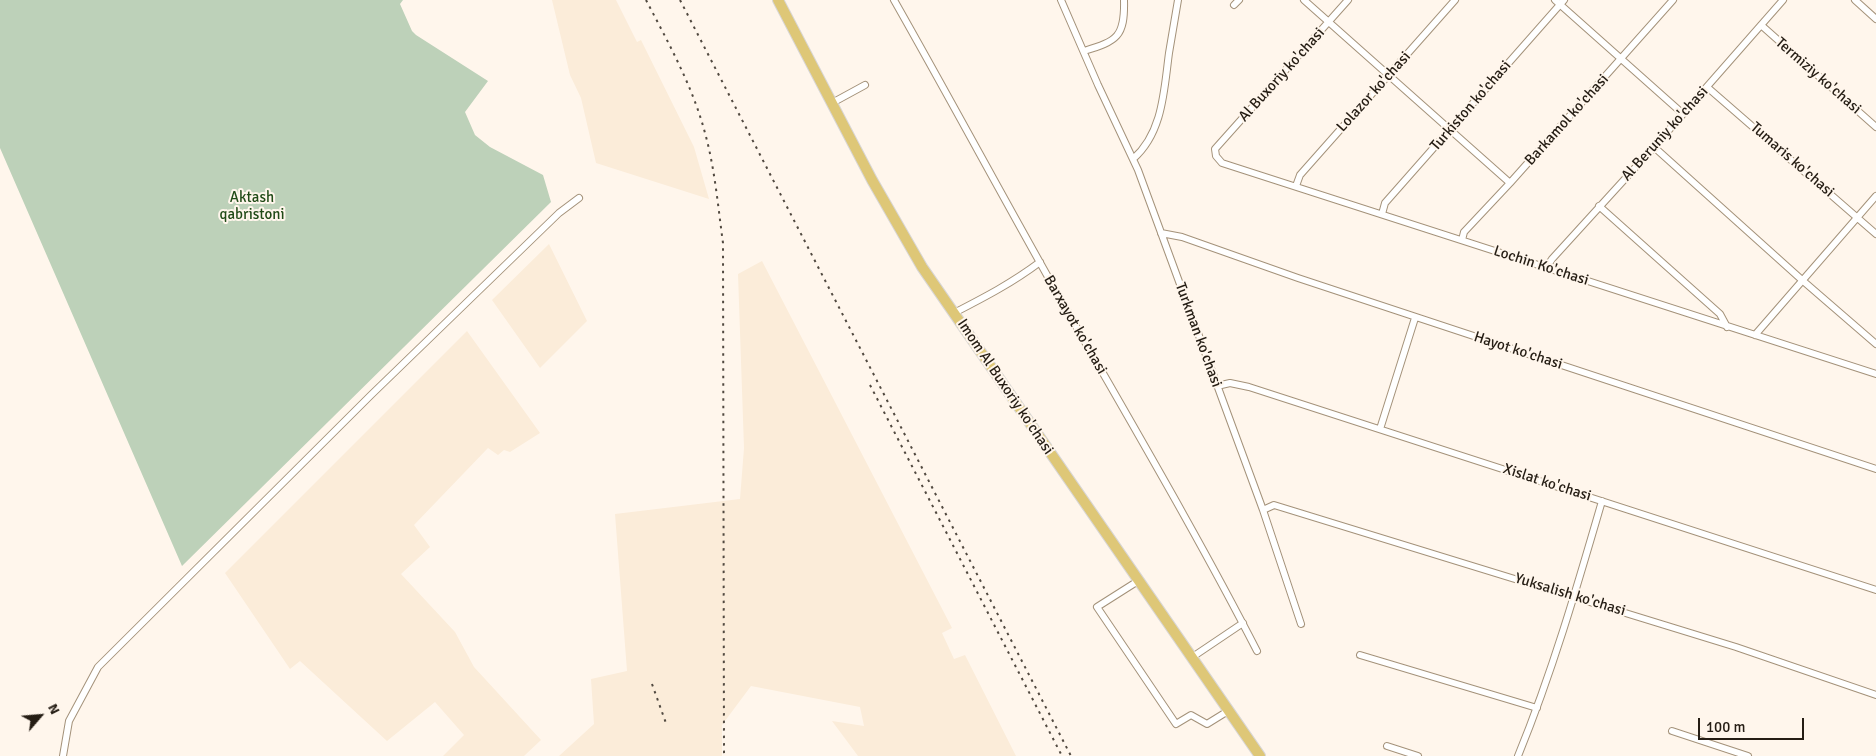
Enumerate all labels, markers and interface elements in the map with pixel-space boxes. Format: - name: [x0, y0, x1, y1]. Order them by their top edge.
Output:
- street label: Al Buxoriy ko'chasi: [1235, 24, 1329, 126]
- street label: Termiziy ko'chasi: [1771, 34, 1865, 118]
- street label: Lolazor ko'chasi: [1333, 48, 1415, 136]
- street label: Turkiston ko'chasi: [1427, 57, 1515, 155]
- street label: Barkamol ko'chasi: [1521, 71, 1613, 169]
- street label: Al Beruniy ko'chasi: [1618, 83, 1712, 185]
- street label: Tumaris ko'chasi: [1746, 119, 1838, 201]
- park label: Aktash qabristoni: [219, 189, 285, 224]
- street label: Lochin Ko'chasi: [1491, 242, 1591, 290]
- street label: Barxayot ko'chasi: [1039, 272, 1111, 378]
- street label: Turkman ko'chasi: [1171, 280, 1225, 390]
- street label: Imom Al Buxoriy ko'chasi: [953, 316, 1057, 458]
- street label: Hayot ko'chasi: [1471, 328, 1565, 374]
- street label: Xislat ko'chasi: [1501, 460, 1593, 506]
- street label: Yuksalish ko'chasi: [1512, 570, 1628, 620]
- north arrow: [15, 691, 65, 741]
- text: N: [44, 701, 64, 717]
- scale bar: [1701, 708, 1807, 740]
- text: 100 m: [1706, 718, 1746, 736]

